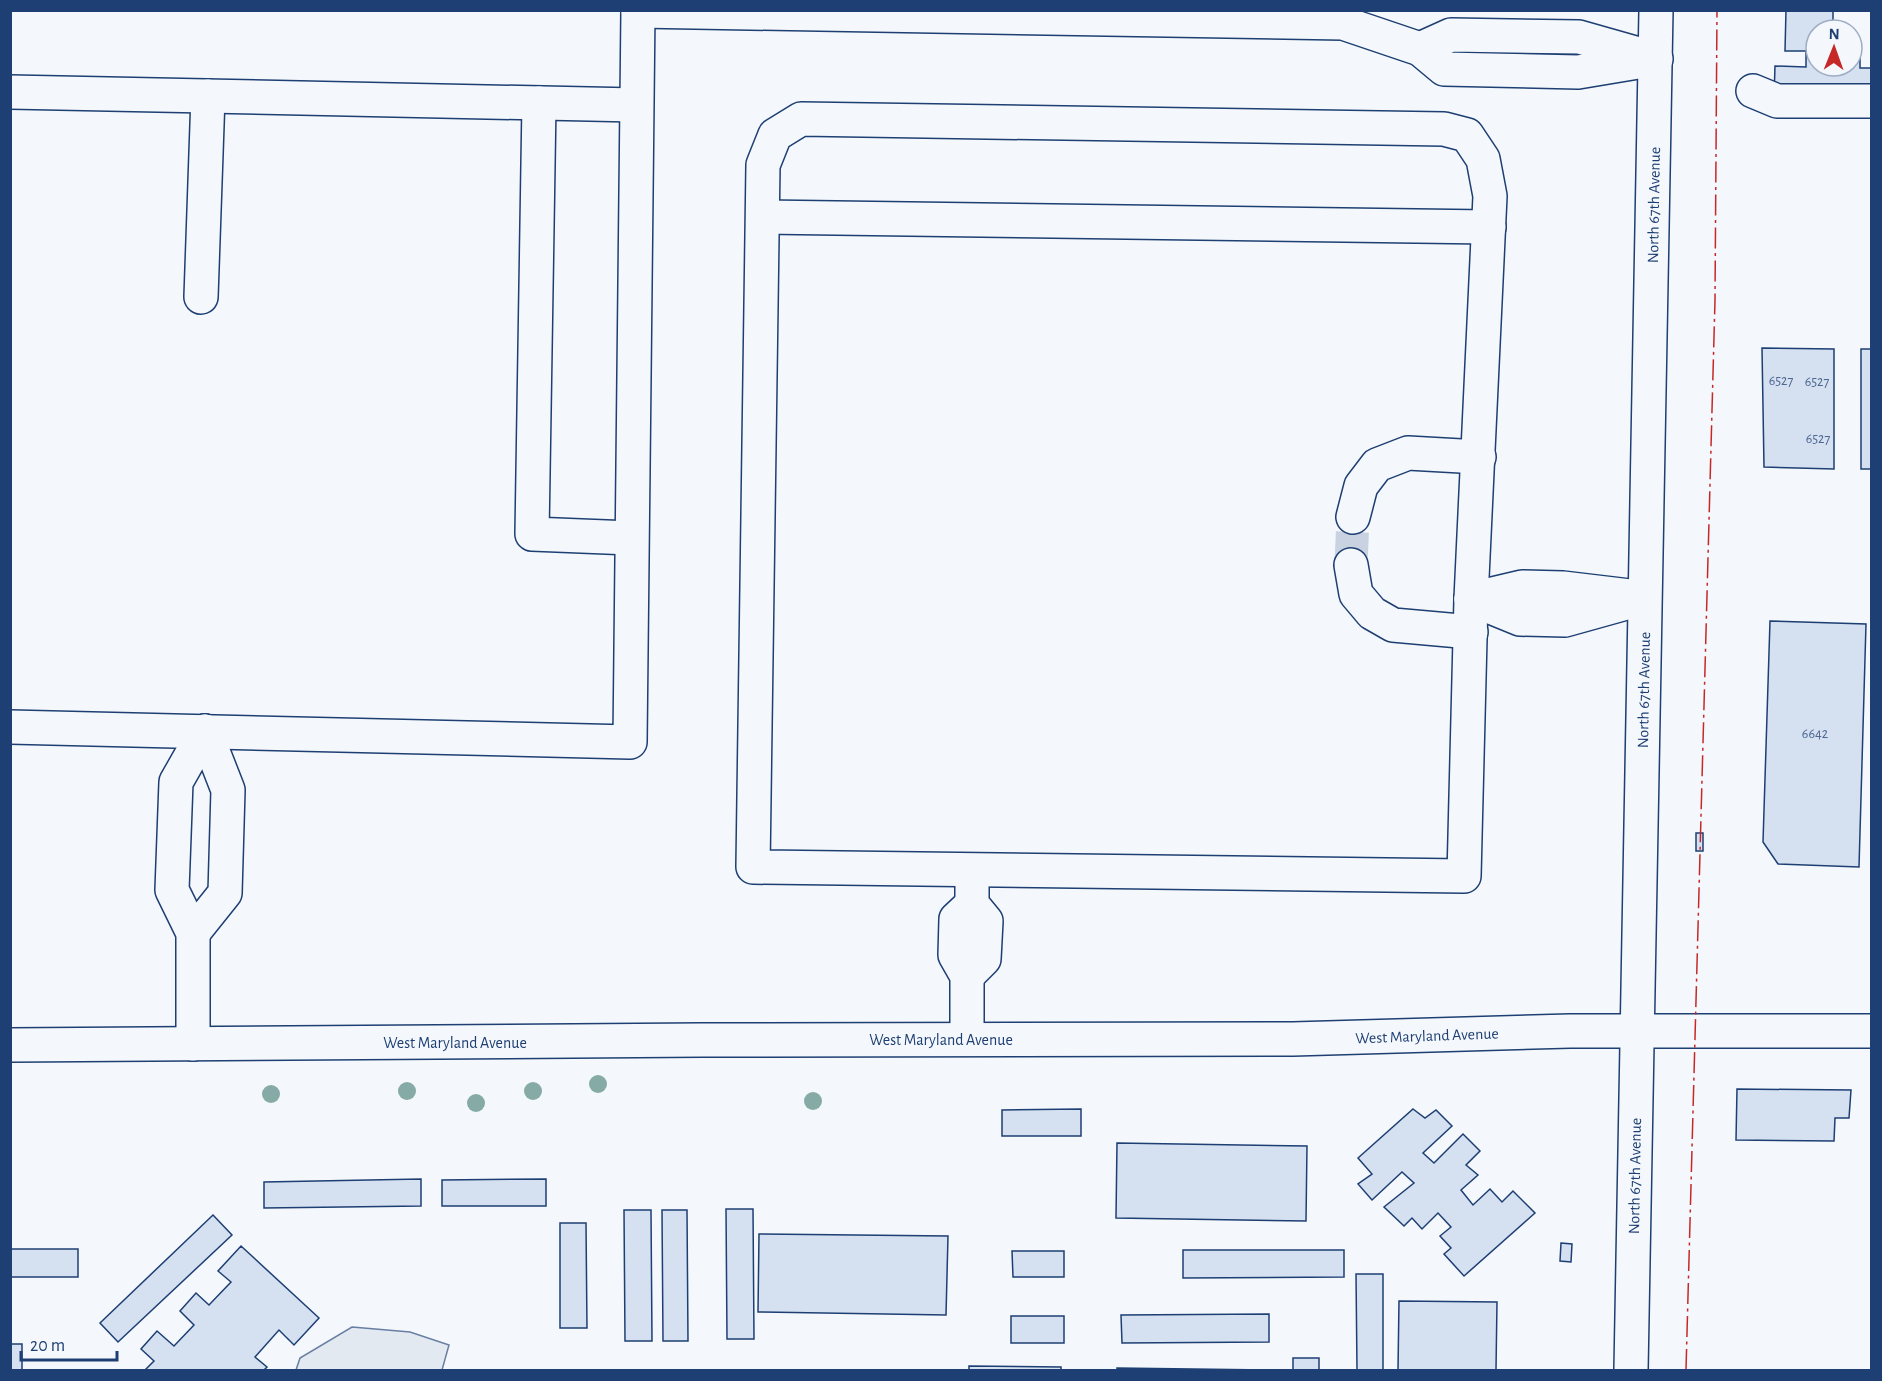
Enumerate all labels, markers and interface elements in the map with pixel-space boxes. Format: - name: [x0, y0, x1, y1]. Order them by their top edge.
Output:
- north arrow: [1804, 18, 1864, 78]
- text: N: [1829, 26, 1840, 42]
- street label: North 67th Avenue: [1645, 147, 1663, 263]
- house number: 6527: [1769, 374, 1793, 388]
- house number: 6527: [1805, 375, 1829, 389]
- house number: 6527: [1806, 432, 1830, 446]
- street label: North 67th Avenue: [1635, 632, 1653, 748]
- house number: 6642: [1802, 727, 1828, 741]
- street label: West Maryland Avenue: [1355, 1025, 1499, 1047]
- street label: West Maryland Avenue: [869, 1032, 1013, 1049]
- street label: West Maryland Avenue: [383, 1035, 527, 1052]
- street label: North 67th Avenue: [1626, 1118, 1644, 1234]
- scale bar: [21, 1324, 117, 1362]
- text: 20 m: [30, 1337, 65, 1355]

